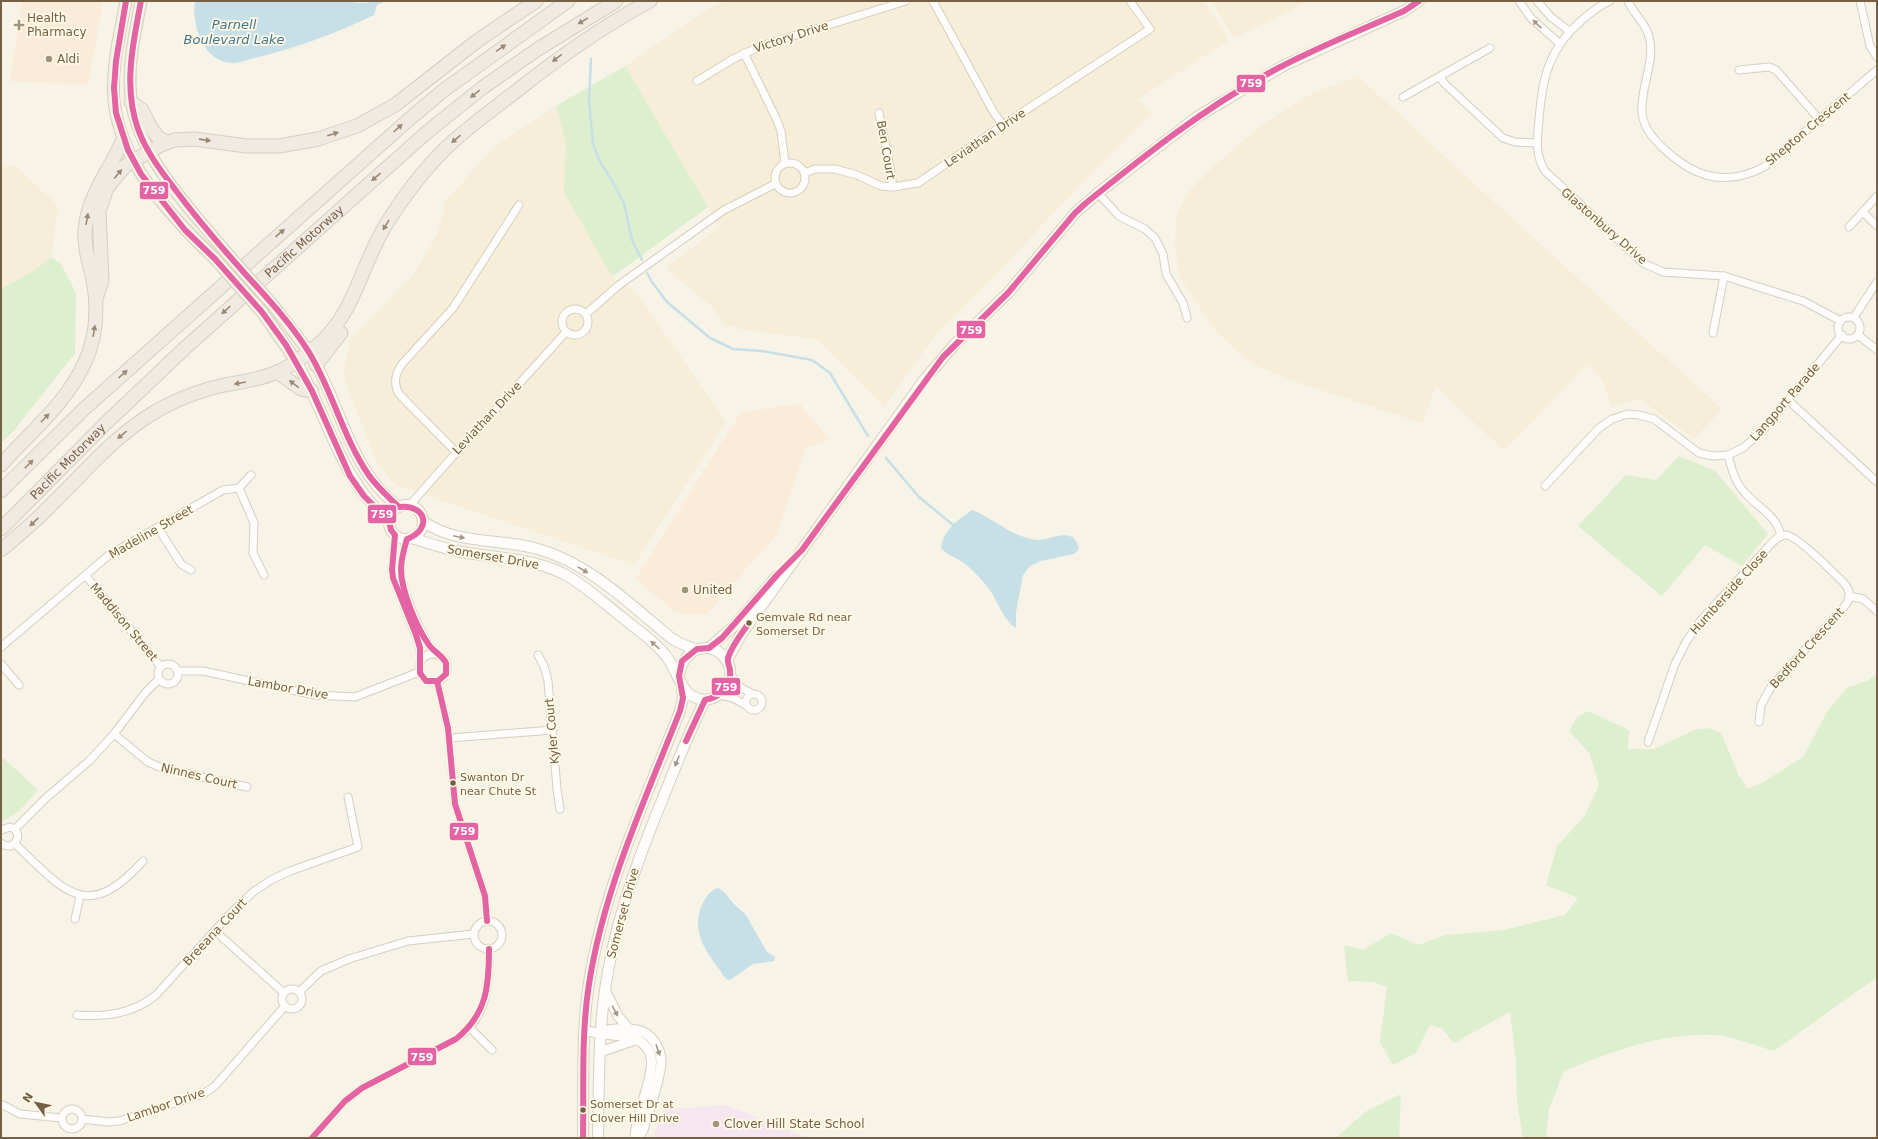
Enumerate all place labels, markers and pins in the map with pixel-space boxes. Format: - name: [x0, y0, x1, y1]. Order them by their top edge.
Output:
- place label: Health Pharmacy: [27, 11, 87, 39]
- marker: Health Pharmacy: [14, 20, 24, 30]
- place label: Aldi: [57, 52, 80, 66]
- marker: Aldi: [44, 54, 54, 64]
- place label: United: [693, 583, 732, 597]
- marker: United: [680, 585, 690, 595]
- place label: Gemvale Rd near Somerset Dr: [756, 611, 852, 638]
- marker: Gemvale Rd near Somerset Dr: [744, 618, 754, 628]
- place label: Swanton Dr near Chute St: [460, 771, 537, 798]
- marker: Swanton Dr near Chute St: [448, 778, 458, 788]
- place label: Somerset Dr at Clover Hill Drive: [590, 1098, 679, 1125]
- marker: Somerset Dr at Clover Hill Drive: [578, 1105, 588, 1115]
- place label: Clover Hill State School: [724, 1117, 865, 1131]
- marker: Clover Hill State School: [711, 1119, 721, 1129]

